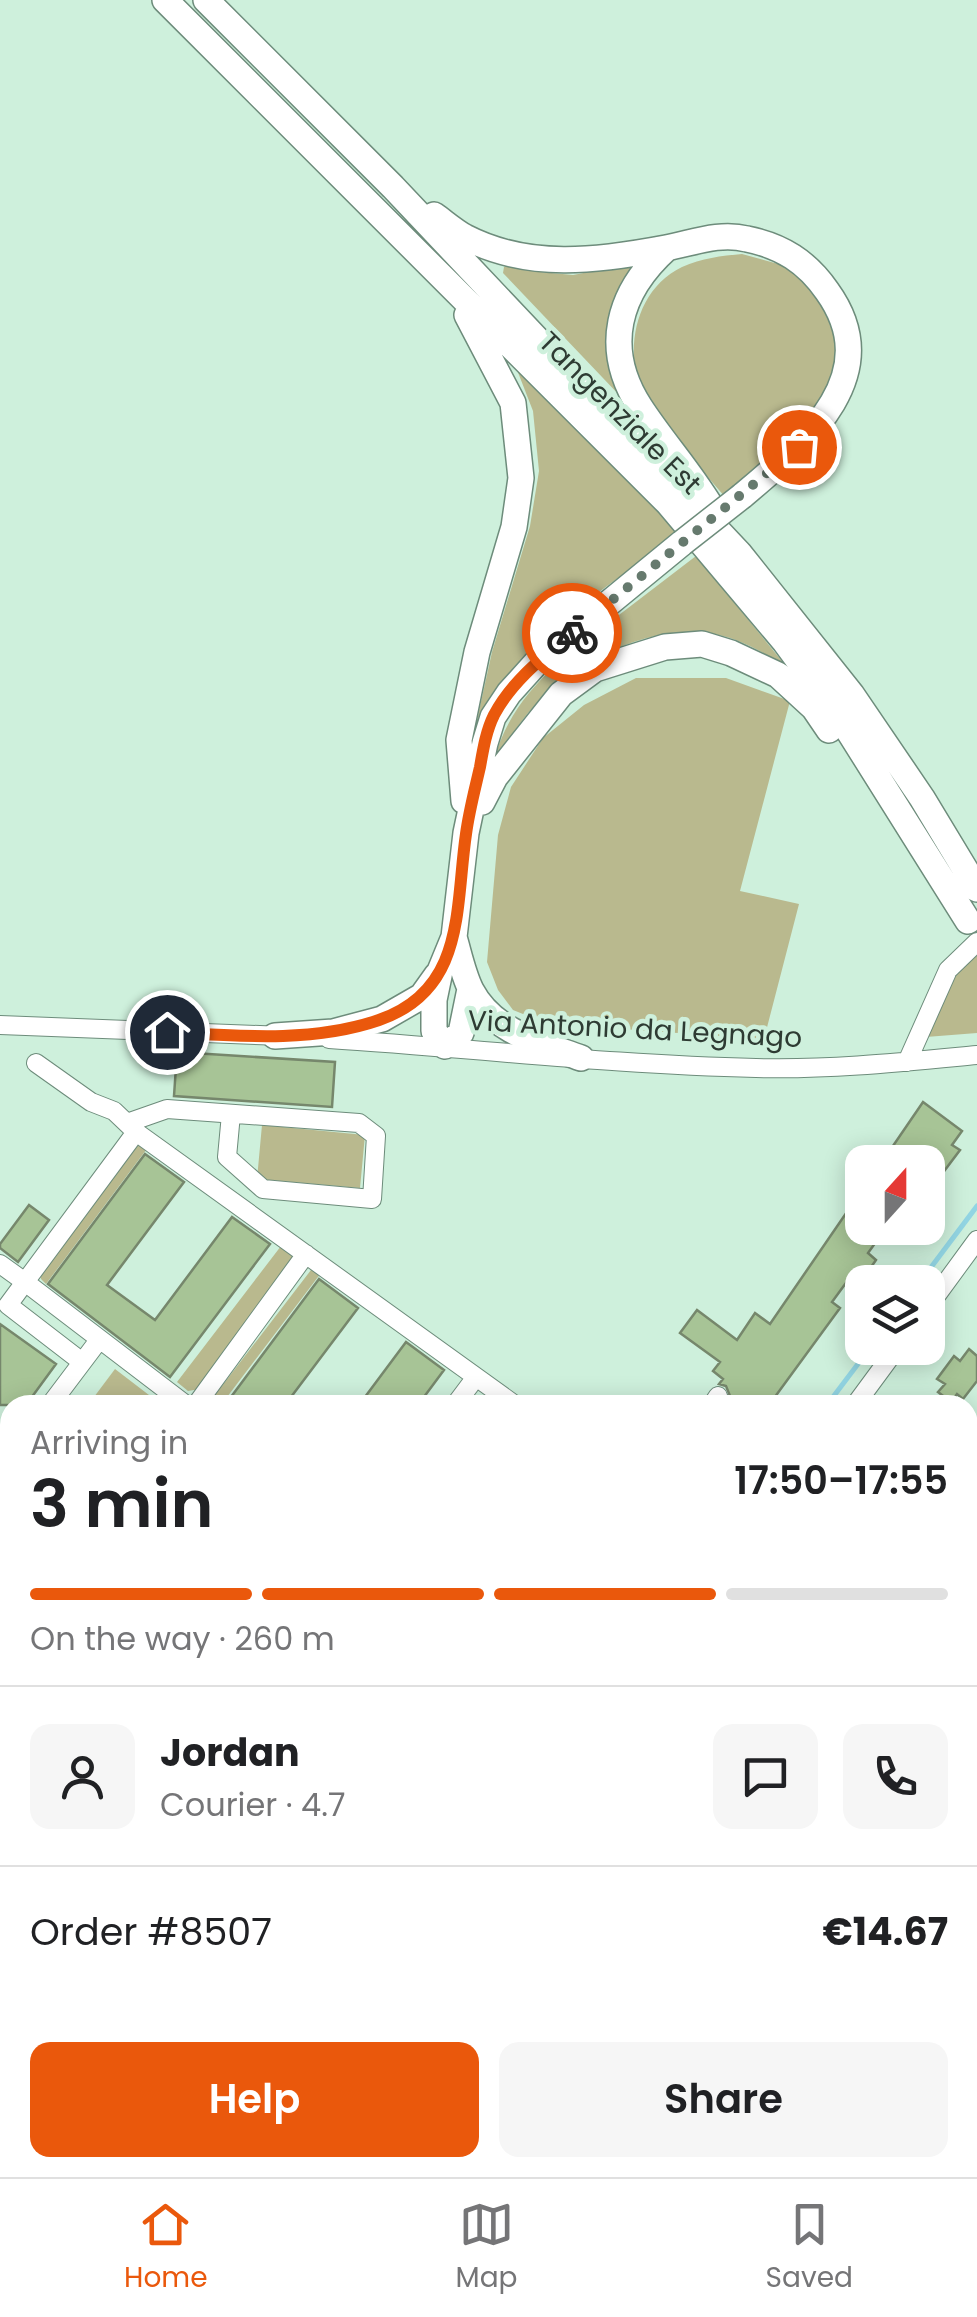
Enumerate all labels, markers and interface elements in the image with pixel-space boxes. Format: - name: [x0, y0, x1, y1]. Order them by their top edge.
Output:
- street label: Tangenziale Est: [530, 323, 710, 503]
- pin: [757, 405, 842, 490]
- icon: bag: [772, 420, 827, 475]
- courier: [522, 583, 622, 683]
- icon: bike: [545, 606, 600, 661]
- pin: [125, 990, 210, 1075]
- street label: Via Antonio da Legnago: [467, 1001, 803, 1057]
- icon: home: [140, 1005, 195, 1060]
- north arrow: [845, 1145, 945, 1245]
- map controls: [845, 1145, 945, 1365]
- button: layers: [845, 1265, 945, 1365]
- text: Arriving in: [30, 1420, 188, 1465]
- text: 17:50–17:55: [734, 1454, 948, 1507]
- text: 3 min: [30, 1459, 214, 1550]
- text: On the way · 260 m: [30, 1616, 335, 1661]
- button: person: [30, 1724, 135, 1829]
- button: chat: [713, 1724, 818, 1829]
- button: phone: [843, 1724, 948, 1829]
- text: Jordan: [160, 1726, 300, 1779]
- text: Courier · 4.7: [160, 1782, 345, 1827]
- text: Order #8507: [30, 1905, 272, 1958]
- text: €14.67: [822, 1905, 948, 1958]
- button: Help: [30, 2042, 479, 2157]
- button: Share: [499, 2042, 948, 2157]
- tab: Home: [124, 2197, 208, 2299]
- tab: Map: [456, 2197, 518, 2299]
- tab: Saved: [766, 2197, 853, 2299]

